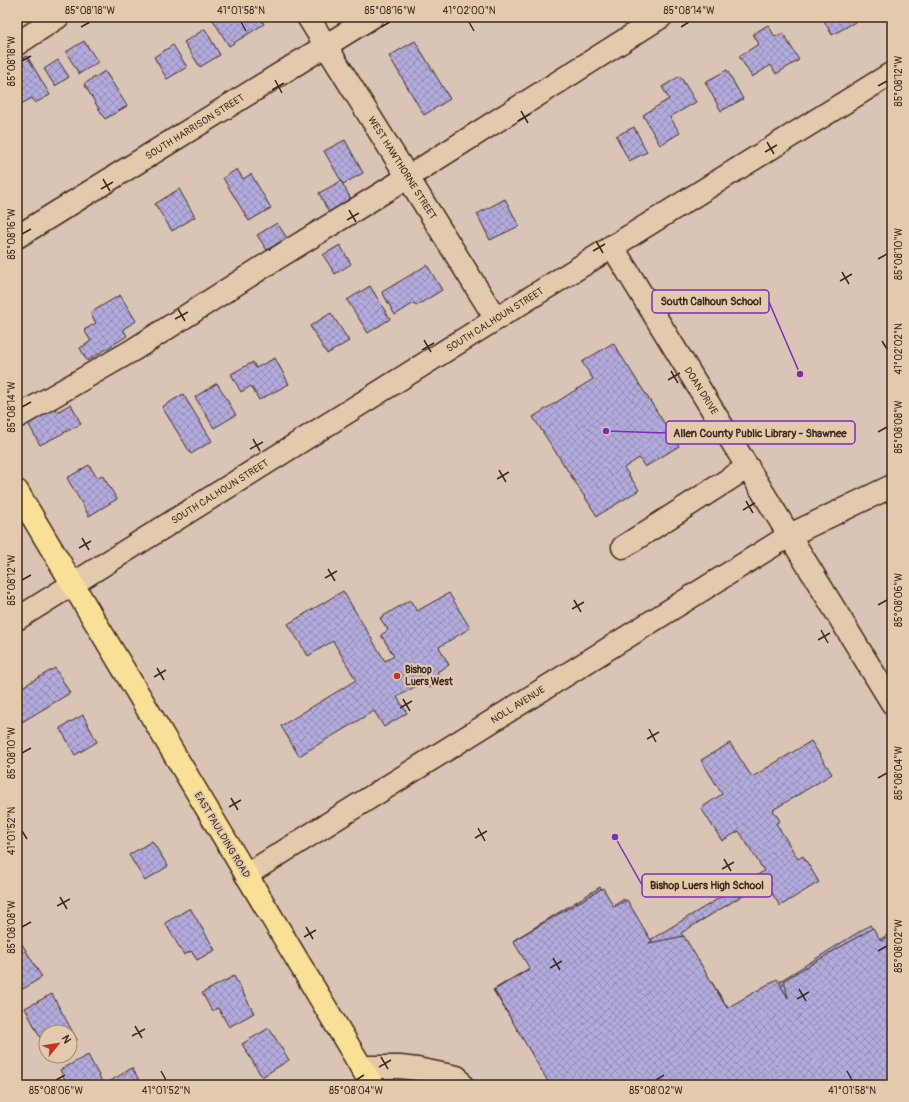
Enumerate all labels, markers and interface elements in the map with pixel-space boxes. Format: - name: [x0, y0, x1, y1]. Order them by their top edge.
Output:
- text: 85°08'18"W: [65, 5, 116, 17]
- text: 41°01'58"N: [217, 5, 265, 17]
- text: 85°08'16"W: [364, 5, 416, 17]
- text: 41°02'00"N: [443, 5, 496, 17]
- text: 85°08'14"W: [664, 5, 715, 17]
- text: 85°08'18"W: [6, 35, 18, 86]
- text: 85°08'12"W: [893, 55, 905, 106]
- street label: SOUTH HARRISON STREET: [143, 91, 247, 162]
- street label: WEST HAWTHORNE STREET: [365, 114, 439, 222]
- text: 85°08'16"W: [6, 208, 18, 260]
- text: 85°08'10"W: [893, 228, 905, 280]
- street label: SOUTH CALHOUN STREET: [444, 285, 546, 355]
- callout: South Calhoun School: [652, 290, 769, 313]
- text: South Calhoun School: [660, 295, 762, 308]
- text: 41°02'02"N: [893, 323, 905, 375]
- street label: DOAN DRIVE: [682, 365, 720, 417]
- text: 85°08'14"W: [6, 381, 18, 433]
- text: 85°08'08"W: [893, 400, 905, 454]
- callout: Allen County Public Library - Shawnee: [666, 421, 855, 444]
- text: Allen County Public Library - Shawnee: [673, 427, 847, 440]
- street label: SOUTH CALHOUN STREET: [169, 457, 271, 527]
- text: 85°08'12"W: [6, 554, 18, 605]
- text: 85°08'06"W: [893, 573, 905, 627]
- place label: Bishop Luers West: [405, 664, 454, 688]
- marker: Bishop Luers West: [392, 671, 402, 681]
- street label: NOLL AVENUE: [489, 684, 547, 726]
- text: 85°08'10"W: [6, 727, 18, 779]
- text: 85°08'04"W: [893, 746, 905, 800]
- street label: EAST PAULDING ROAD: [192, 790, 252, 880]
- text: 41°01'52"N: [6, 806, 18, 855]
- callout: Bishop Luers High School: [642, 874, 772, 897]
- text: Bishop Luers High School: [650, 879, 764, 892]
- text: 85°08'08"W: [6, 900, 18, 954]
- text: 85°08'02"W: [893, 919, 905, 973]
- north arrow: [38, 1024, 78, 1064]
- text: N: [59, 1033, 74, 1046]
- text: 85°08'06"W: [29, 1085, 83, 1097]
- text: 41°01'52"N: [142, 1085, 191, 1097]
- text: 85°08'04"W: [329, 1085, 383, 1097]
- text: 85°08'02"W: [629, 1085, 683, 1097]
- text: 41°01'58"N: [828, 1085, 876, 1097]

